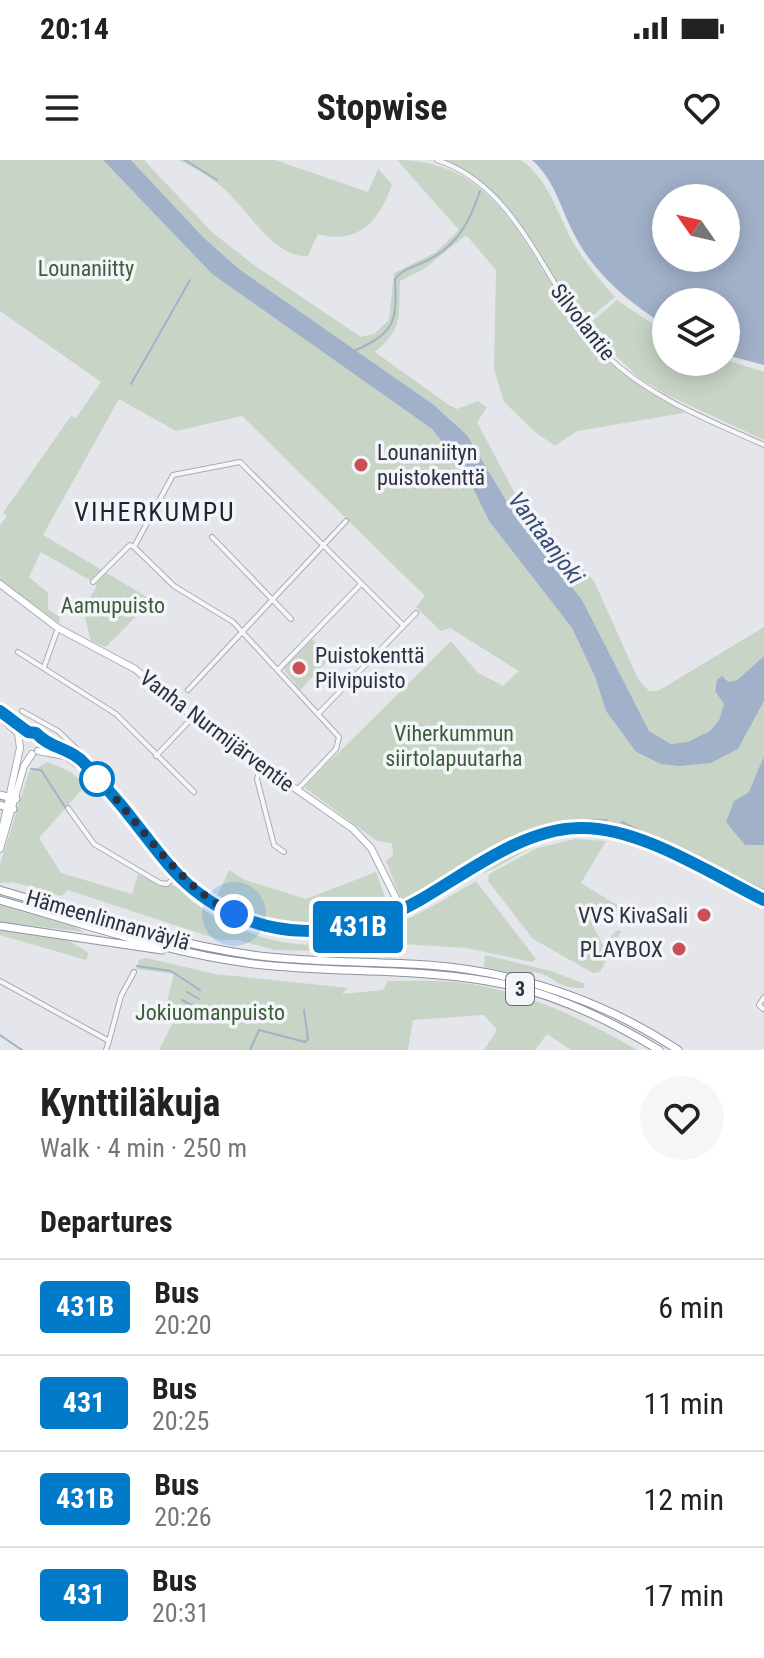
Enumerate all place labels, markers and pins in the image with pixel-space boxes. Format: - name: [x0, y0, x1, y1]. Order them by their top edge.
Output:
- place label: Lounaniityn puistokenttä: [377, 440, 485, 490]
- marker: Lounaniityn puistokenttä: [352, 456, 370, 474]
- place label: Puistokenttä Pilvipuisto: [315, 643, 424, 693]
- marker: Puistokenttä Pilvipuisto: [290, 659, 308, 677]
- unlabelled marker: [80, 762, 114, 796]
- place label: VVS KivaSali: [578, 903, 688, 928]
- marker: VVS KivaSali: [695, 906, 713, 924]
- place label: PLAYBOX: [580, 937, 663, 962]
- marker: PLAYBOX: [670, 940, 688, 958]

